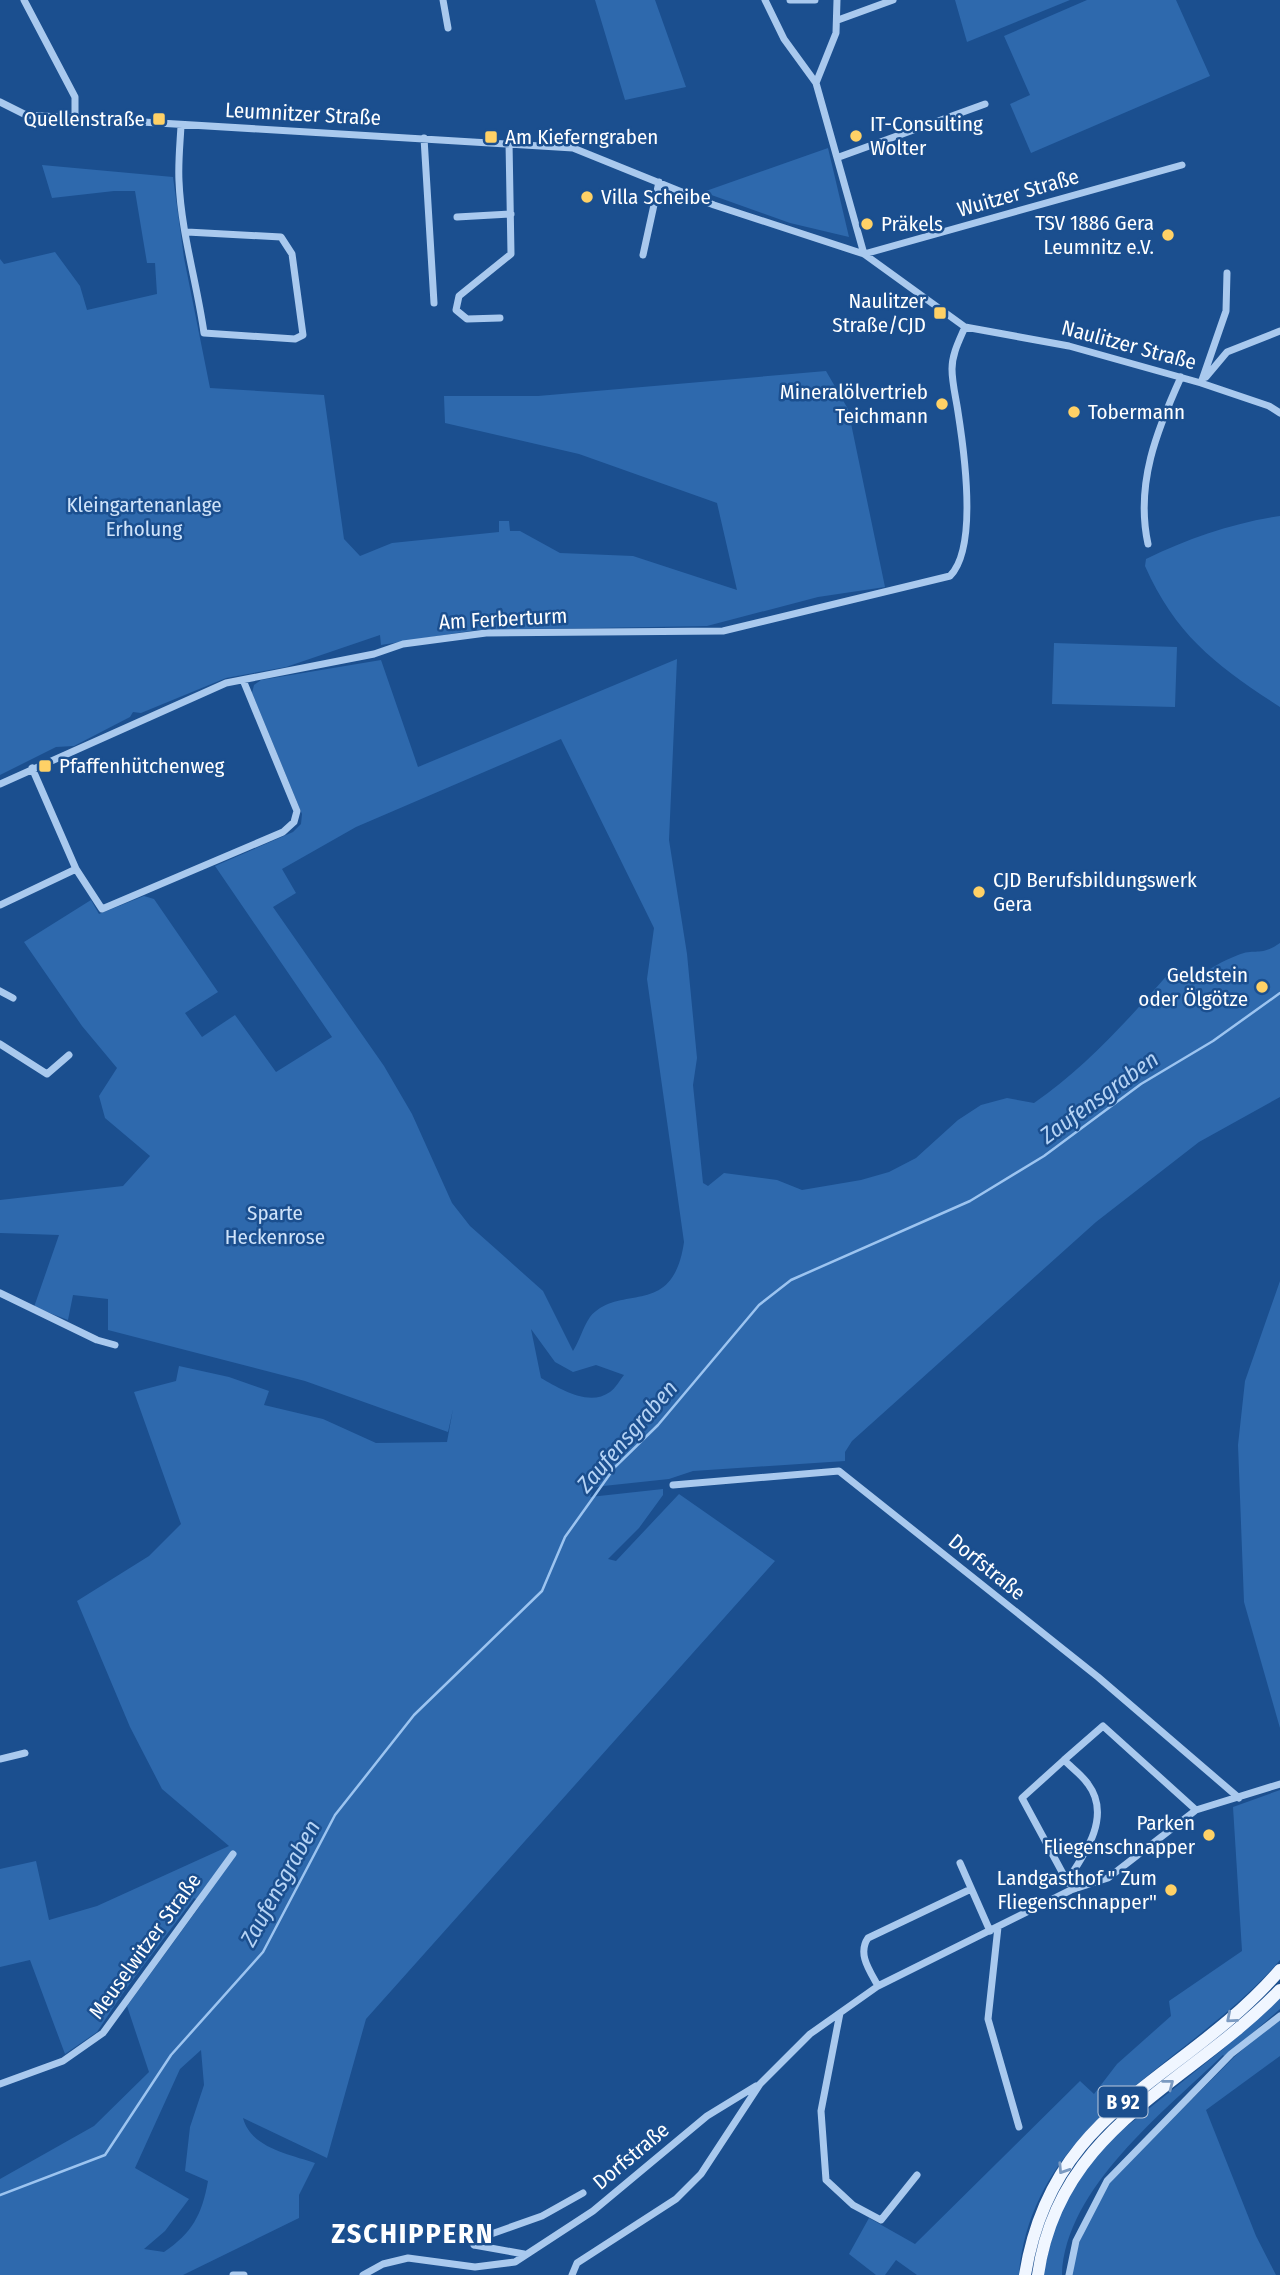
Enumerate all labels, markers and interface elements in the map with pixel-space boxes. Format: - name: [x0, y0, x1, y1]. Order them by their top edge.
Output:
- street label: Leumnitzer Straße: [224, 97, 382, 131]
- place label: Quellenstraße: [24, 106, 145, 132]
- marker: Quellenstraße: [151, 111, 167, 127]
- place label: IT-Consulting Wolter: [870, 111, 983, 161]
- place label: Am Kieferngraben: [505, 124, 658, 150]
- marker: IT-Consulting Wolter: [848, 128, 864, 144]
- marker: Am Kieferngraben: [483, 129, 499, 145]
- street label: Wuitzer Straße: [954, 163, 1082, 223]
- place label: Villa Scheibe: [601, 184, 711, 210]
- marker: Villa Scheibe: [579, 189, 595, 205]
- place label: TSV 1886 Gera Leumnitz e.V.: [1035, 210, 1154, 260]
- place label: Präkels: [881, 211, 943, 237]
- marker: Präkels: [859, 216, 875, 232]
- marker: TSV 1886 Gera Leumnitz e.V.: [1160, 227, 1176, 243]
- place label: Naulitzer Straße/CJD: [832, 288, 927, 338]
- marker: Naulitzer Straße/CJD: [932, 305, 948, 321]
- street label: Naulitzer Straße: [1059, 315, 1199, 375]
- place label: Mineralölvertrieb Teichmann: [780, 379, 928, 429]
- marker: Mineralölvertrieb Teichmann: [934, 396, 950, 412]
- place label: Tobermann: [1088, 399, 1185, 425]
- marker: Tobermann: [1066, 404, 1082, 420]
- park label: Kleingartenanlage Erholung: [66, 492, 222, 542]
- street label: Am Ferberturm: [438, 603, 568, 635]
- place label: Pfaffenhütchenweg: [59, 753, 225, 779]
- marker: Pfaffenhütchenweg: [37, 758, 53, 774]
- place label: CJD Berufsbildungswerk Gera: [993, 867, 1197, 917]
- marker: CJD Berufsbildungswerk Gera: [971, 884, 987, 900]
- place label: Geldstein oder Ölgötze: [1138, 962, 1248, 1012]
- marker: Geldstein oder Ölgötze: [1254, 979, 1270, 995]
- water label: Zaufensgraben: [1034, 1045, 1164, 1150]
- park label: Sparte Heckenrose: [225, 1200, 325, 1250]
- water label: Zaufensgraben: [570, 1374, 683, 1499]
- street label: Dorfstraße: [943, 1528, 1031, 1606]
- place label: Parken Fliegenschnapper: [1043, 1810, 1196, 1860]
- water label: Zaufensgraben: [233, 1815, 326, 1952]
- marker: Parken Fliegenschnapper: [1201, 1827, 1217, 1843]
- place label: Landgasthof " Zum Fliegenschnapper": [997, 1865, 1157, 1915]
- street label: Meuselwitzer Straße: [83, 1868, 207, 2024]
- marker: Landgasthof " Zum Fliegenschnapper": [1163, 1882, 1179, 1898]
- one-way arrow: [1226, 2010, 1239, 2022]
- one-way arrow: [1161, 2079, 1174, 2092]
- road number: B 92: [1098, 2086, 1148, 2118]
- street label: Dorfstraße: [588, 2117, 674, 2195]
- one-way arrow: [1059, 2162, 1072, 2175]
- district label: ZSCHIPPERN: [331, 2217, 495, 2250]

